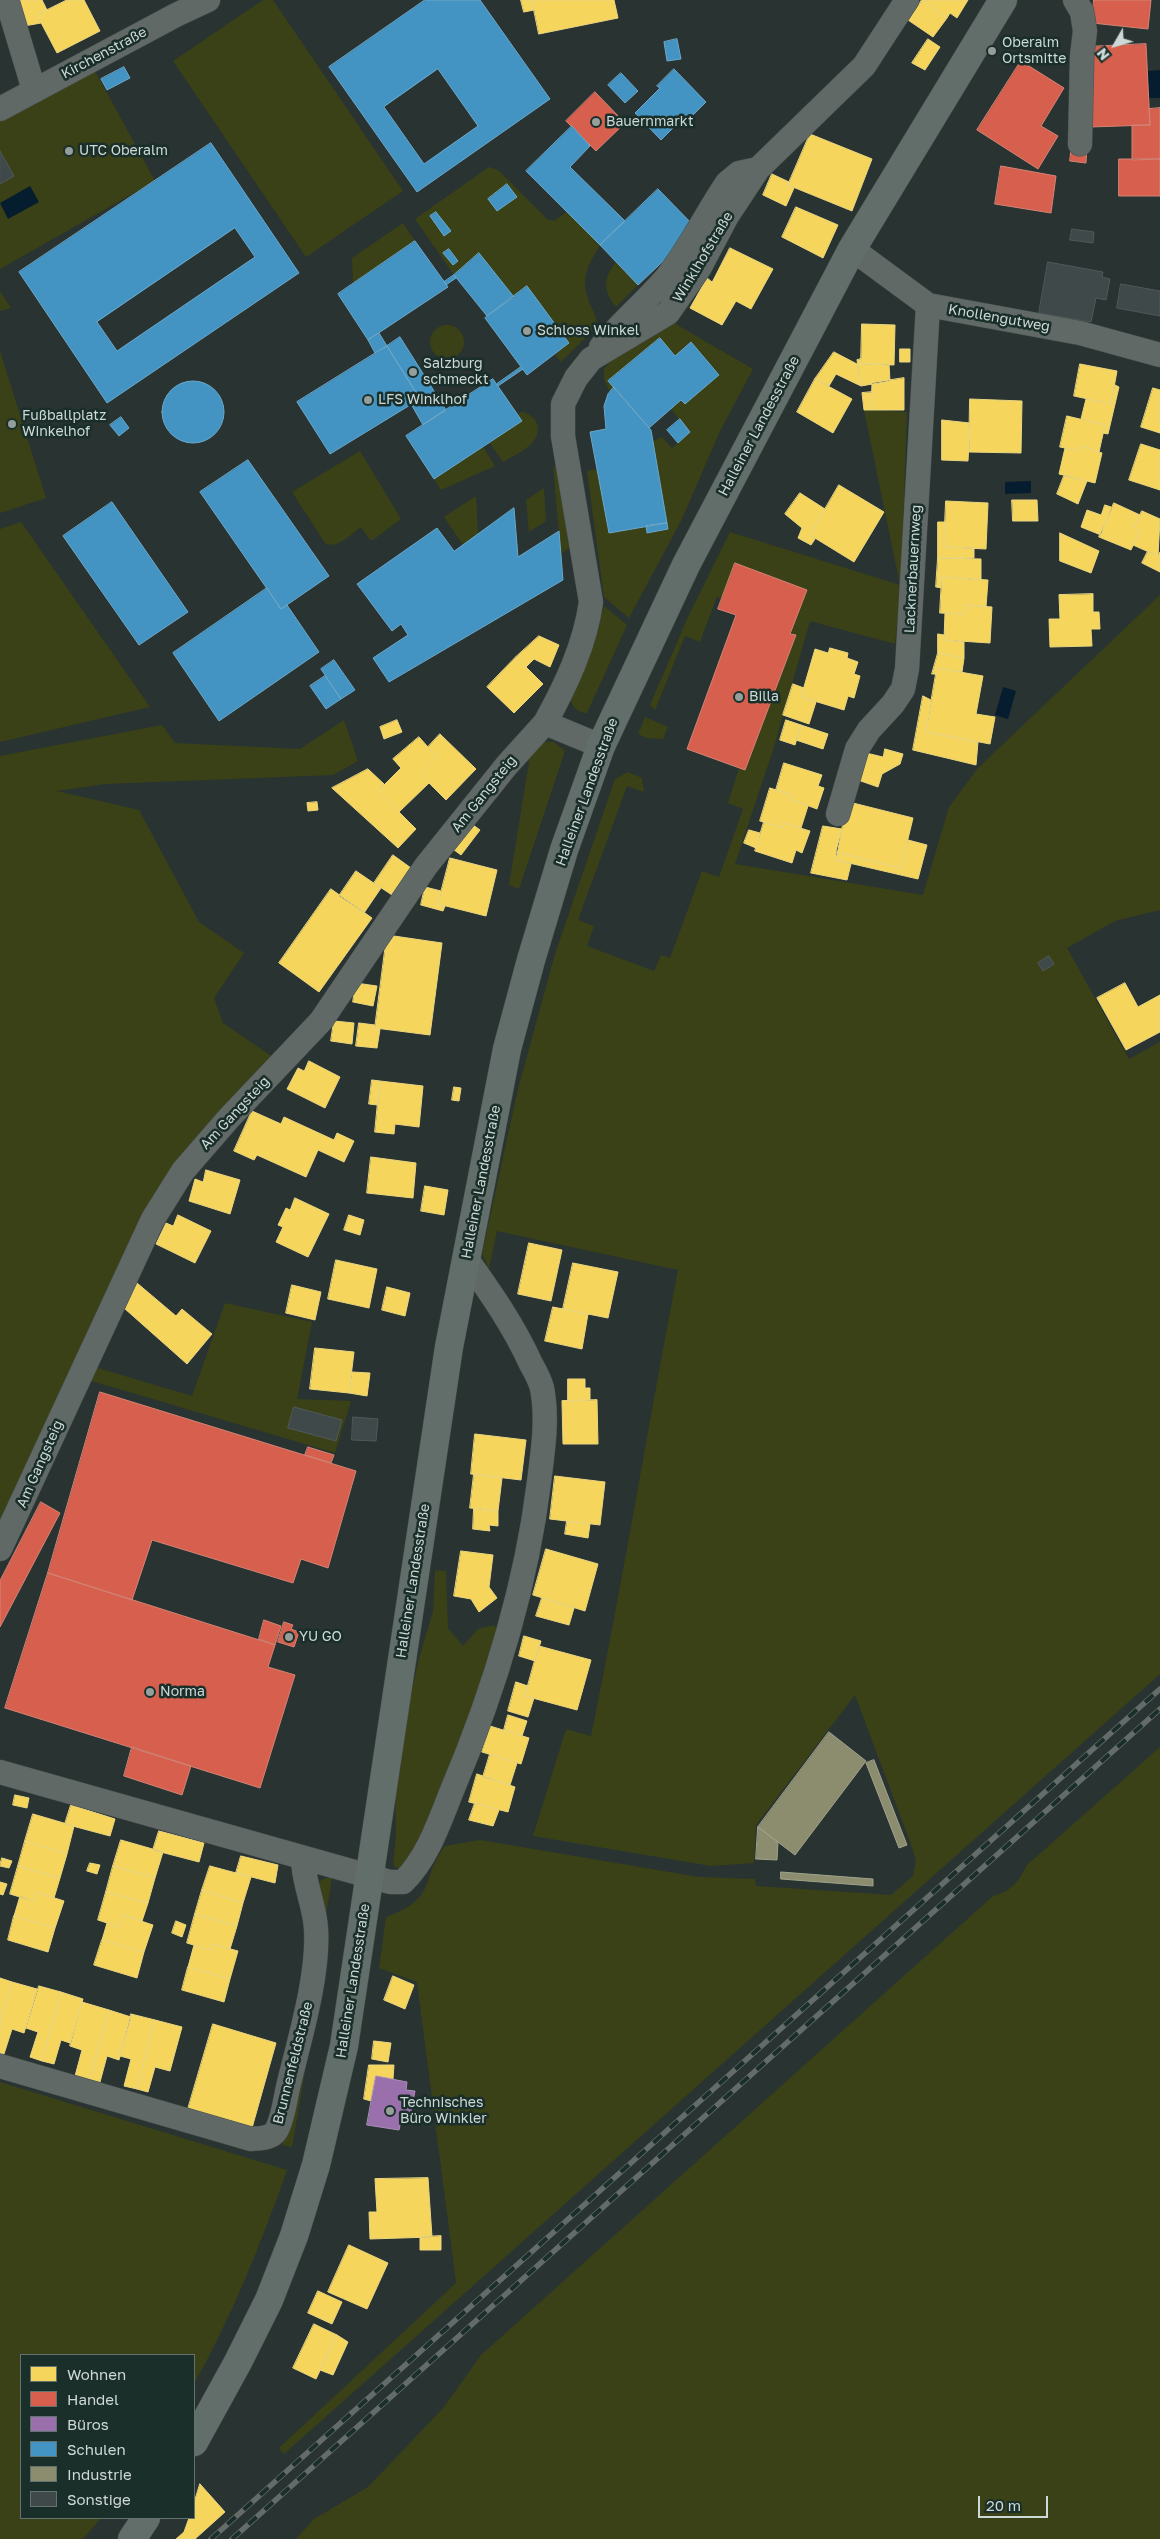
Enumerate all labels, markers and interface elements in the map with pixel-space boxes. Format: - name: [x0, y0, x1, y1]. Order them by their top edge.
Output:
- north arrow: [1090, 20, 1140, 70]
- street label: Kirchenstraße: [58, 23, 150, 83]
- place label: Oberalm Ortsmitte: [1002, 35, 1066, 68]
- marker: Oberalm Ortsmitte: [986, 45, 998, 57]
- text: N: [1093, 45, 1113, 64]
- place label: Bauernmarkt: [606, 114, 693, 130]
- marker: Bauernmarkt: [590, 116, 602, 128]
- place label: UTC Oberalm: [79, 143, 168, 159]
- marker: UTC Oberalm: [63, 145, 75, 157]
- street label: Winklhofstraße: [669, 209, 737, 305]
- street label: Knollengutweg: [947, 301, 1051, 335]
- place label: Schloss Winkel: [537, 323, 639, 339]
- marker: Schloss Winkel: [521, 325, 533, 337]
- street label: Halleiner Landesstraße: [715, 353, 803, 499]
- place label: Salzburg schmeckt: [423, 356, 489, 388]
- marker: Salzburg schmeckt: [407, 366, 419, 378]
- place label: LFS Winklhof: [378, 392, 467, 408]
- marker: LFS Winklhof: [362, 394, 374, 406]
- place label: Fußballplatz Winkelhof: [22, 408, 106, 441]
- marker: Fußballplatz Winkelhof: [6, 418, 18, 430]
- street label: Lacknerbauernweg: [901, 504, 925, 634]
- place label: Billa: [749, 689, 779, 705]
- marker: Billa: [733, 691, 745, 703]
- street label: Halleiner Landesstraße: [552, 716, 622, 868]
- street label: Am Gangsteig: [448, 752, 520, 836]
- street label: Am Gangsteig: [197, 1073, 273, 1153]
- street label: Halleiner Landesstraße: [458, 1104, 504, 1260]
- street label: Am Gangsteig: [13, 1418, 67, 1510]
- street label: Halleiner Landesstraße: [392, 1503, 434, 1659]
- place label: YU GO: [299, 1629, 342, 1645]
- marker: YU GO: [283, 1631, 295, 1643]
- place label: Norma: [160, 1684, 205, 1700]
- marker: Norma: [144, 1686, 156, 1698]
- street label: Halleiner Landesstraße: [332, 1903, 374, 2059]
- street label: Brunnenfeldstraße: [270, 2000, 316, 2126]
- place label: Technisches Büro Winkler: [400, 2095, 487, 2128]
- marker: Technisches Büro Winkler: [384, 2105, 396, 2117]
- legend: [20, 2354, 195, 2519]
- text: Wohnen: [67, 2365, 126, 2383]
- text: Handel: [67, 2390, 119, 2408]
- text: Büros: [67, 2415, 109, 2433]
- text: Schulen: [67, 2440, 126, 2458]
- text: Industrie: [67, 2465, 132, 2483]
- scale bar: [980, 2486, 1050, 2518]
- text: Sonstige: [67, 2490, 131, 2508]
- text: 20 m: [986, 2496, 1021, 2514]

